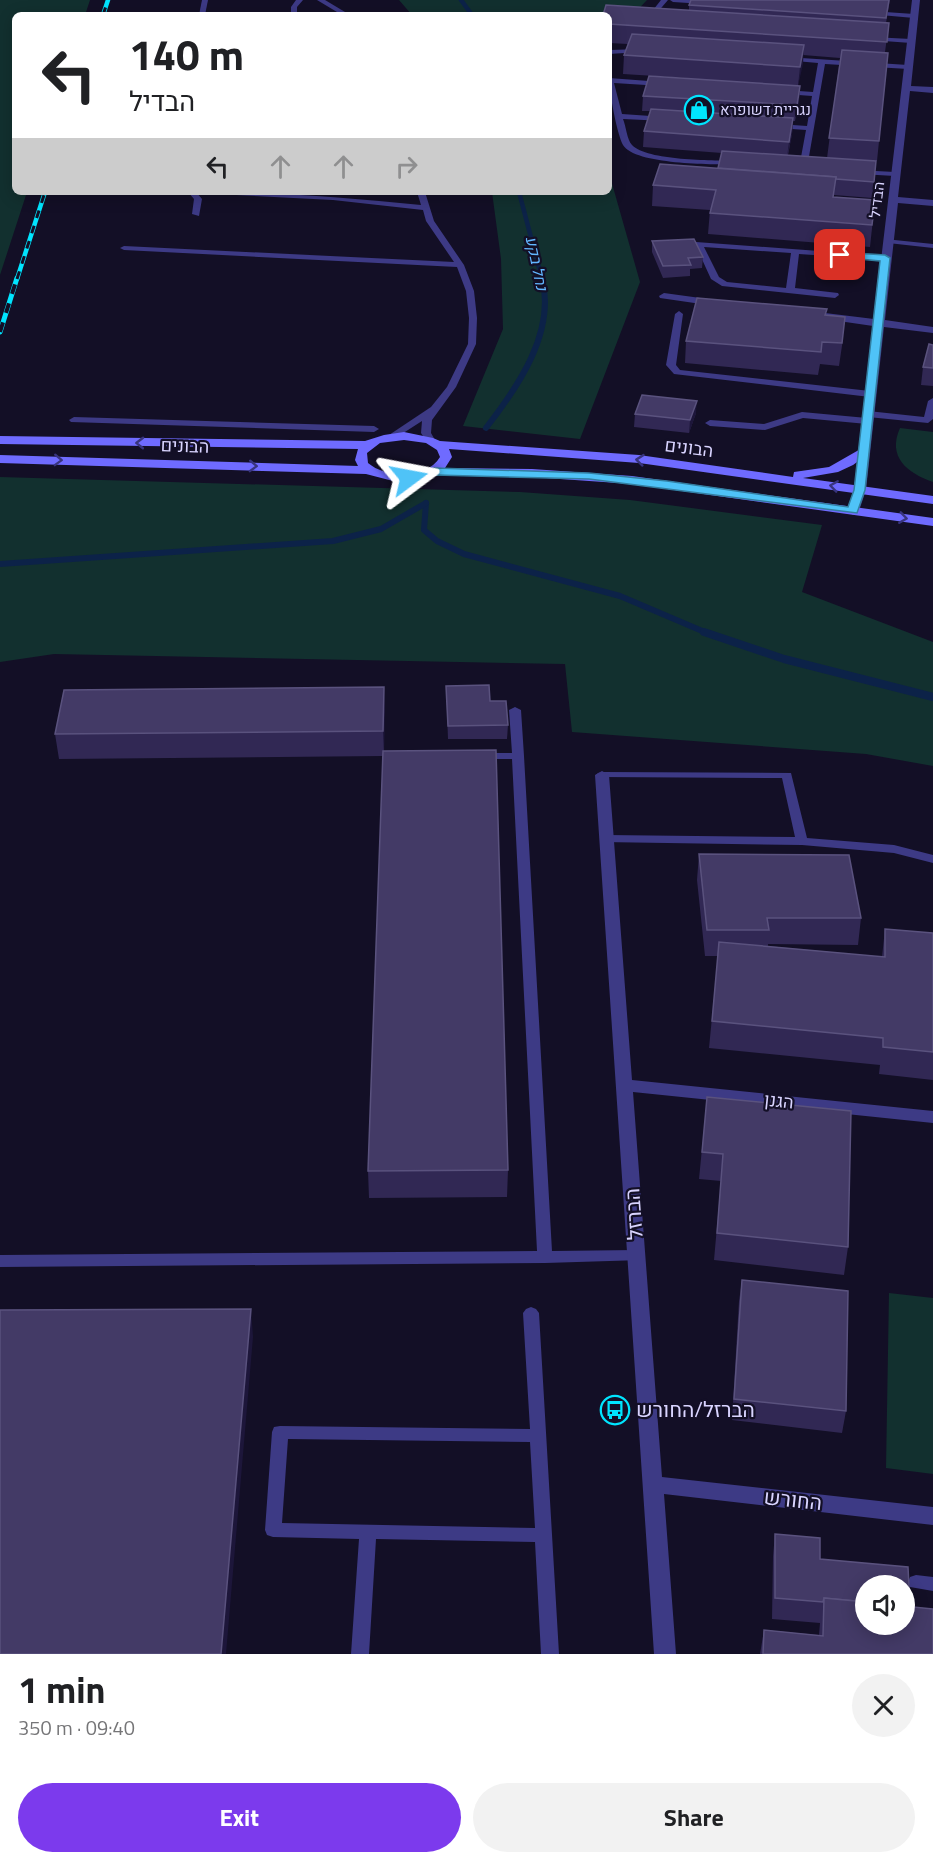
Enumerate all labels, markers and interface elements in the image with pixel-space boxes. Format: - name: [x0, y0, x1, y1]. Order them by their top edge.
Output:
- text: 140 m: [129, 22, 244, 86]
- icon: left: [30, 36, 108, 114]
- text: הבדיל: [129, 80, 195, 121]
- shop icon: נגריית דשופרא: [683, 94, 715, 126]
- place label: נגריית דשופרא: [720, 98, 811, 121]
- icon: left: [201, 150, 234, 183]
- icon: ahead: [264, 150, 297, 183]
- icon: ahead: [327, 150, 360, 183]
- icon: right: [390, 150, 423, 183]
- street label: הבדיל: [863, 180, 890, 220]
- pin: [814, 229, 865, 280]
- water label: נחל בקע: [520, 234, 555, 294]
- icon: arrive: [823, 238, 856, 271]
- street label: הבונים: [160, 431, 210, 460]
- street label: הבונים: [663, 431, 715, 464]
- one-way arrow: [135, 437, 144, 449]
- position arrow: [377, 446, 441, 510]
- one-way arrow: [54, 454, 63, 467]
- one-way arrow: [636, 454, 645, 467]
- one-way arrow: [249, 459, 258, 472]
- one-way arrow: [829, 480, 838, 492]
- one-way arrow: [898, 511, 908, 523]
- street label: הגנן: [763, 1086, 795, 1115]
- street label: הברזל: [615, 1187, 651, 1241]
- place label: הברזל/החורש: [636, 1393, 755, 1425]
- bus stop icon: הברזל/החורש: [599, 1394, 631, 1426]
- street label: החורש: [762, 1480, 824, 1518]
- map controls: [855, 1575, 915, 1635]
- button: sound: [855, 1575, 915, 1635]
- text: 1 min: [18, 1662, 105, 1717]
- button: close: [852, 1674, 915, 1737]
- text: 350 m · 09:40: [18, 1712, 135, 1743]
- button: Exit: [18, 1783, 461, 1852]
- button: Share: [473, 1783, 915, 1852]

